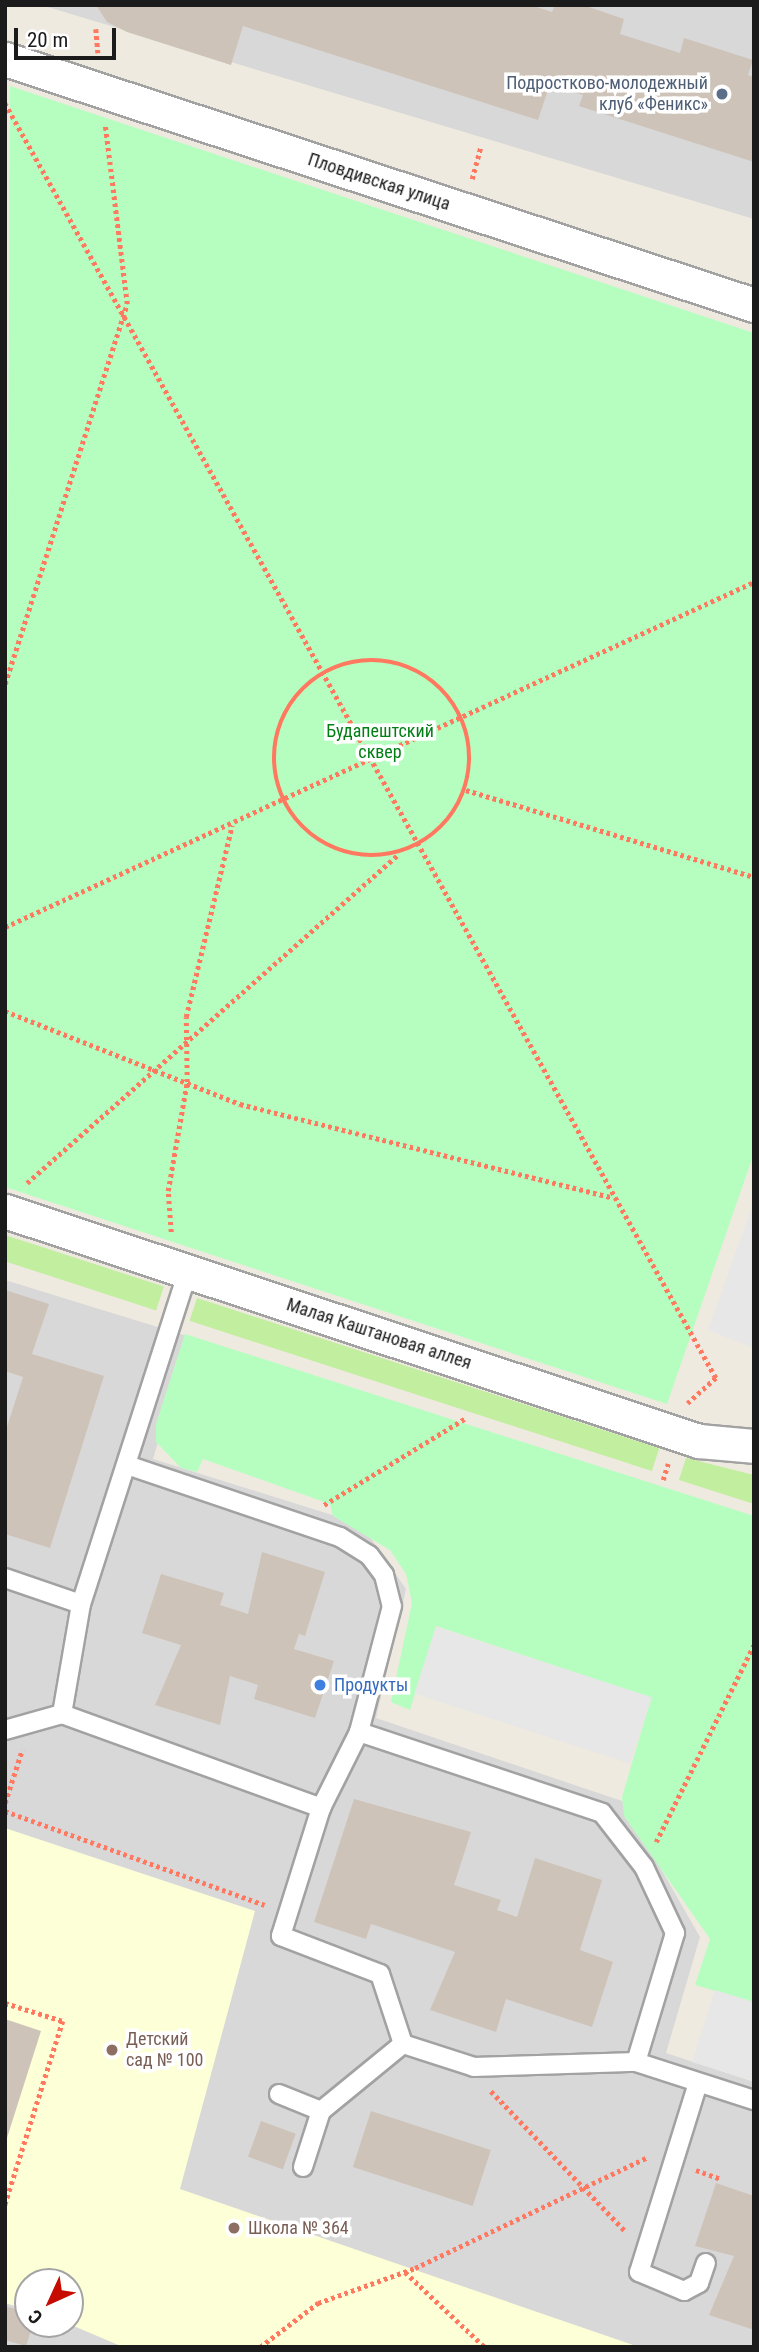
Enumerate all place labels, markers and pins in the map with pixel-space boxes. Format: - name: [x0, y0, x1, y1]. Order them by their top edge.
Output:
- place label: Подростково-молодежный клуб «Феникс»: [506, 73, 708, 116]
- marker: Подростково-молодежный клуб «Феникс»: [714, 86, 730, 102]
- place label: Продукты: [334, 1674, 408, 1696]
- marker: Продукты: [312, 1677, 328, 1693]
- place label: Детский сад № 100: [126, 2029, 203, 2072]
- marker: Детский сад № 100: [104, 2042, 120, 2058]
- place label: Школа № 364: [248, 2217, 349, 2239]
- marker: Школа № 364: [226, 2220, 242, 2236]

